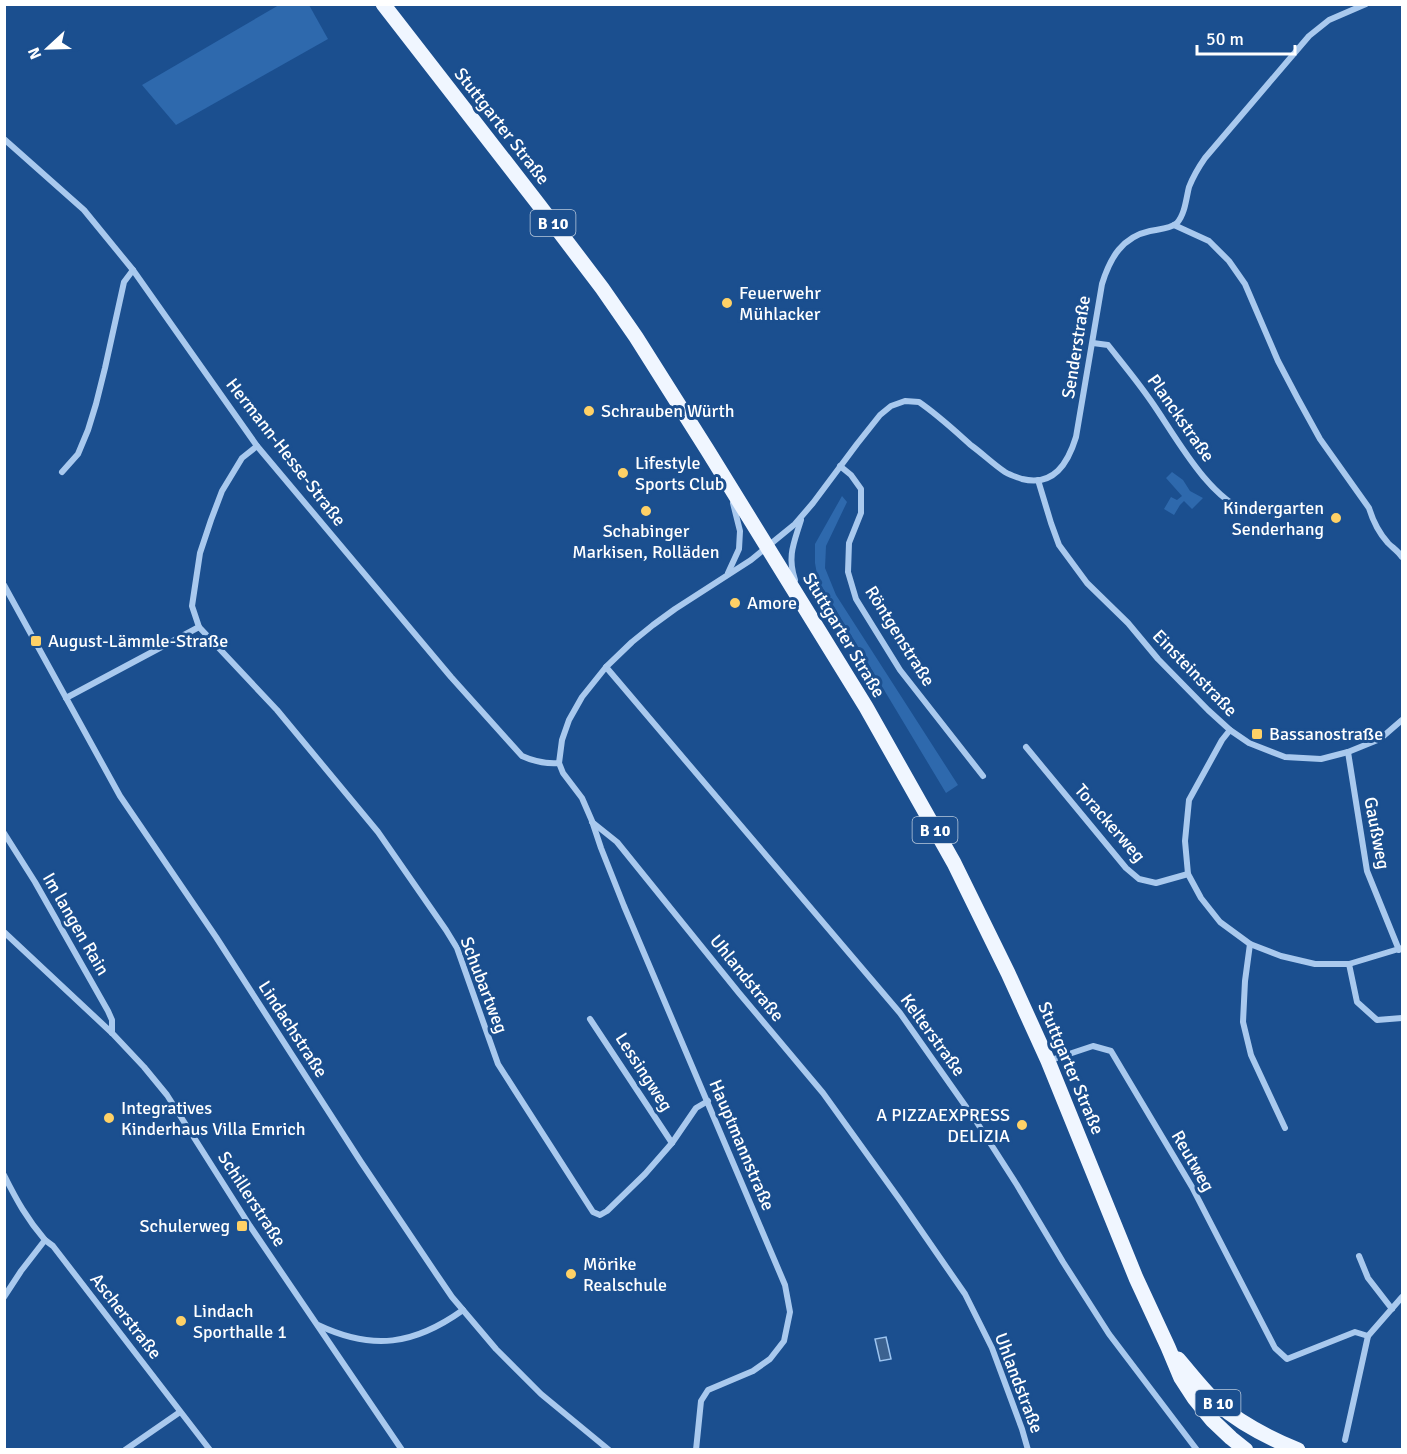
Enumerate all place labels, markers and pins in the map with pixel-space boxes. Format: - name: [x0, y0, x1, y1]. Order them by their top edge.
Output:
- place label: Feuerwehr Mühlacker: [739, 282, 821, 325]
- marker: Feuerwehr Mühlacker: [720, 296, 734, 310]
- place label: Schrauben Würth: [601, 400, 735, 422]
- marker: Schrauben Würth: [582, 404, 596, 418]
- place label: Lifestyle Sports Club: [635, 452, 724, 495]
- marker: Lifestyle Sports Club: [616, 466, 630, 480]
- place label: Kindergarten Senderhang: [1223, 497, 1324, 540]
- marker: Schabinger Markisen, Rolläden: [639, 504, 653, 518]
- marker: Kindergarten Senderhang: [1329, 511, 1343, 525]
- place label: Schabinger Markisen, Rolläden: [572, 520, 720, 563]
- place label: Amore: [747, 592, 797, 614]
- marker: Amore: [728, 596, 742, 610]
- place label: August-Lämmle-Straße: [48, 630, 228, 652]
- marker: August-Lämmle-Straße: [29, 634, 43, 648]
- place label: Bassanostraße: [1269, 723, 1383, 745]
- marker: Bassanostraße: [1250, 727, 1264, 741]
- place label: Integratives Kinderhaus Villa Emrich: [121, 1097, 306, 1140]
- place label: A PIZZAEXPRESS DELIZIA: [876, 1104, 1010, 1147]
- marker: Integratives Kinderhaus Villa Emrich: [102, 1111, 116, 1125]
- marker: A PIZZAEXPRESS DELIZIA: [1015, 1118, 1029, 1132]
- place label: Schulerweg: [139, 1215, 230, 1237]
- marker: Schulerweg: [235, 1219, 249, 1233]
- place label: Mörike Realschule: [583, 1253, 667, 1296]
- marker: Mörike Realschule: [564, 1267, 578, 1281]
- place label: Lindach Sporthalle 1: [193, 1300, 287, 1343]
- marker: Lindach Sporthalle 1: [174, 1314, 188, 1328]

